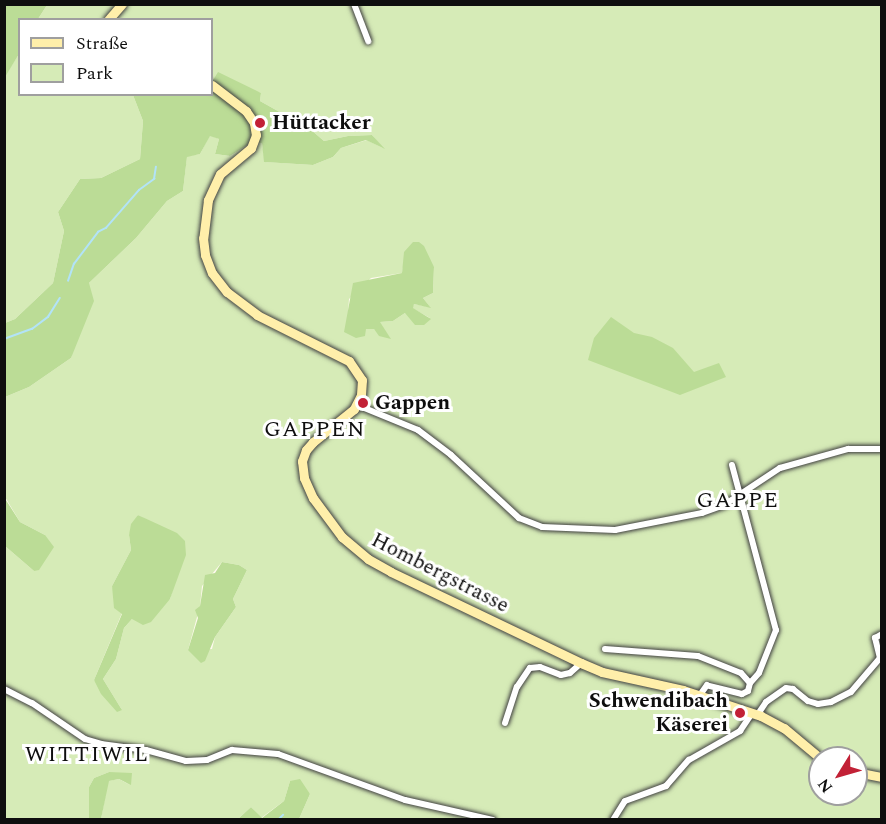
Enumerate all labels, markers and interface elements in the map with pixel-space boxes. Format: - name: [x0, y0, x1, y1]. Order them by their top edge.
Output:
- legend: [18, 18, 213, 96]
- text: Straße: [76, 30, 128, 57]
- text: Park: [76, 60, 113, 87]
- place label: Hüttacker: [272, 110, 371, 136]
- marker: Hüttacker: [253, 116, 267, 130]
- place label: Gappen: [375, 390, 450, 416]
- marker: Gappen: [356, 396, 370, 410]
- district label: GAPPEN: [264, 417, 366, 443]
- district label: GAPPE: [697, 488, 779, 514]
- street label: Hombergstrasse: [367, 527, 513, 619]
- place label: Schwendibach Käserei: [589, 688, 728, 738]
- marker: Schwendibach Käserei: [733, 706, 747, 720]
- district label: WITTIWIL: [25, 742, 149, 768]
- north arrow: [808, 746, 868, 806]
- text: N: [812, 773, 839, 798]

